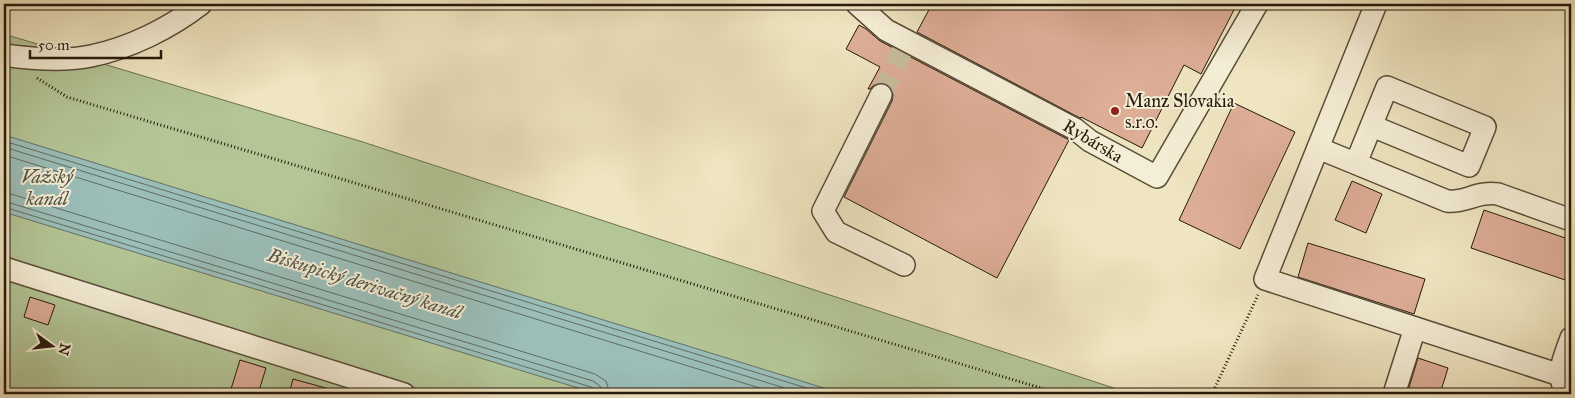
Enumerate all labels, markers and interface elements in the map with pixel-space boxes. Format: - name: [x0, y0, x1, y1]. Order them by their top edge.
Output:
- scale bar: [30, 28, 161, 60]
- text: 50 m: [38, 36, 70, 54]
- place label: Manz Slovakia s.r.o.: [1125, 90, 1235, 133]
- marker: Manz Slovakia s.r.o.: [1109, 105, 1121, 117]
- street label: Rybárska: [1059, 115, 1127, 168]
- water label: Važský kanál: [21, 165, 75, 210]
- water label: Biskupický derivačný kanál: [264, 243, 467, 325]
- north arrow: [28, 320, 78, 370]
- text: N: [54, 341, 74, 357]

